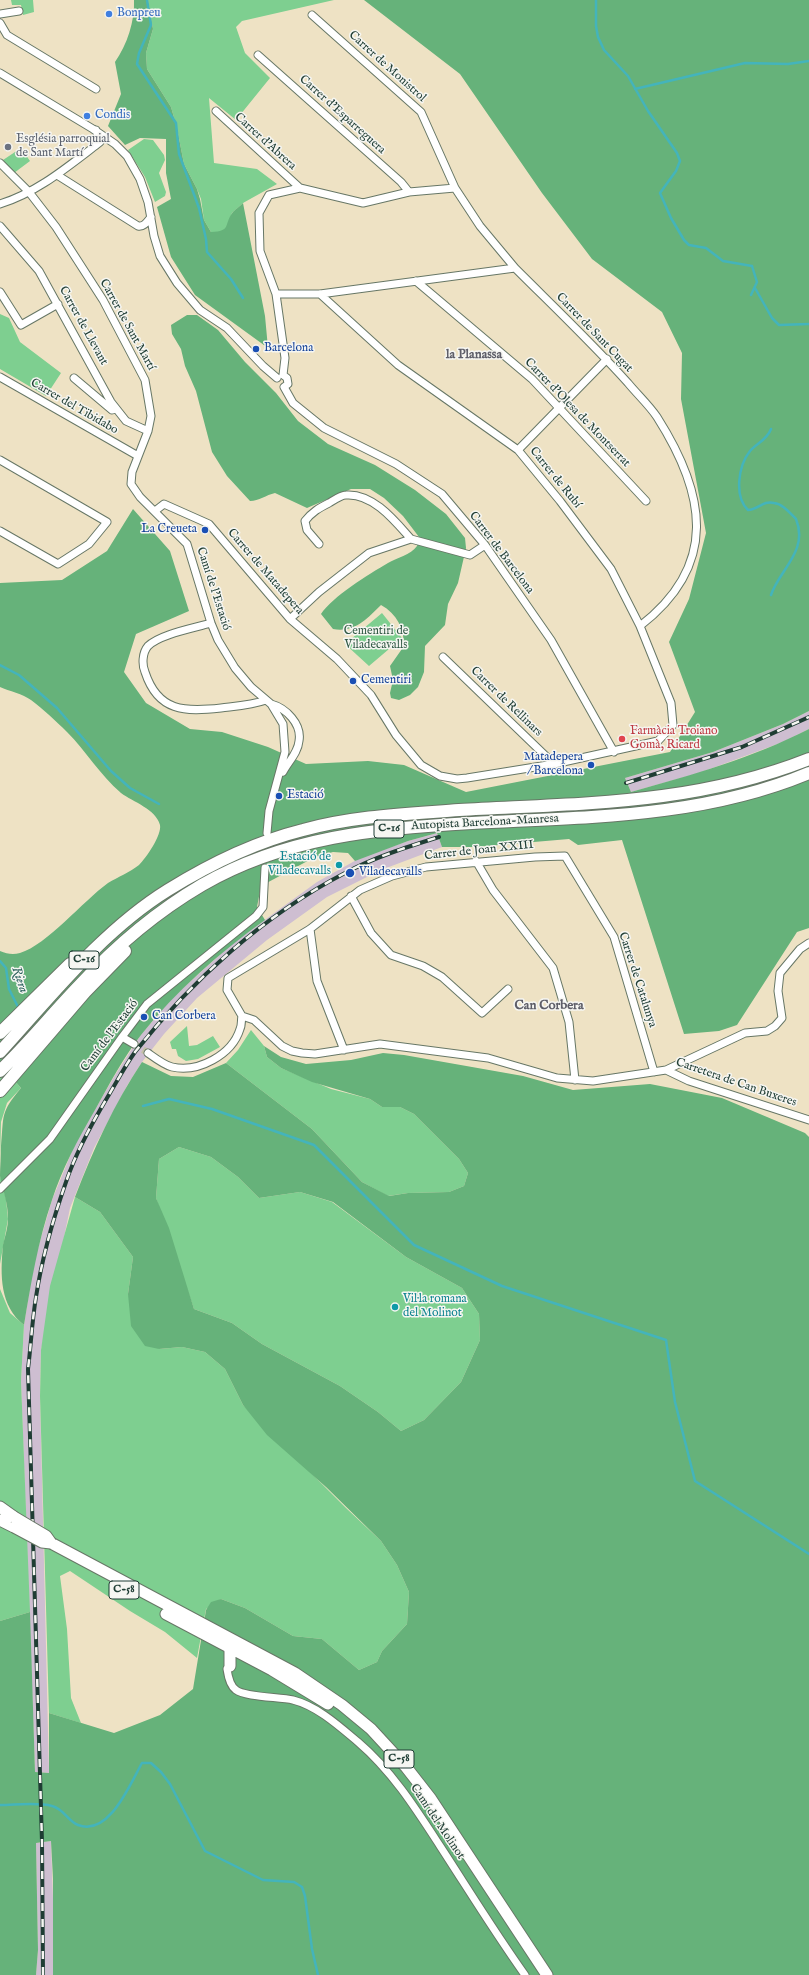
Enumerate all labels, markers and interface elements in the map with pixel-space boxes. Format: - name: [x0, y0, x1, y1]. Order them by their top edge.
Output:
- place label: Bonpreu: [117, 7, 160, 21]
- marker: Bonpreu: [104, 9, 114, 19]
- street label: Carrer de Monistrol: [345, 28, 429, 106]
- street label: Carrer d'Esparreguera: [296, 72, 388, 158]
- place label: Condis: [95, 109, 130, 123]
- street label: Carrer d'Abrera: [231, 110, 299, 174]
- marker: Condis: [82, 111, 92, 121]
- place label: Església parroquial de Sant Martí: [16, 133, 110, 161]
- marker: Església parroquial de Sant Martí: [3, 142, 13, 152]
- street label: Carrer de Sant Martí: [96, 277, 158, 373]
- street label: Carrer de Llevant: [55, 284, 111, 368]
- street label: Carrer de Sant Cugat: [552, 290, 636, 376]
- place label: Barcelona: [264, 342, 313, 356]
- marker: Barcelona: [251, 344, 261, 354]
- district label: la Planassa: [446, 347, 502, 363]
- street label: Carrer d'Olesa de Montserrat: [521, 356, 633, 470]
- street label: Carrer del Tibidabo: [28, 376, 120, 438]
- street label: Carrer de Rubí: [526, 445, 584, 511]
- street label: Carrer de Barcelona: [465, 509, 537, 597]
- place label: La Creueta: [141, 523, 197, 537]
- marker: La Creueta: [200, 525, 210, 535]
- street label: Carrer de Matadepera: [224, 526, 306, 618]
- street label: Camí de l'Estació: [193, 546, 233, 632]
- park label: Cementiri de Viladecavalls: [344, 625, 408, 653]
- street label: Carrer de Rellinars: [467, 664, 545, 740]
- place label: Cementiri: [361, 674, 411, 688]
- marker: Cementiri: [348, 676, 358, 686]
- place label: Farmàcia Troiano Gomà, Ricard: [630, 725, 718, 753]
- marker: Farmàcia Troiano Gomà, Ricard: [617, 734, 627, 744]
- place label: Matadepera / Barcelona: [524, 751, 583, 779]
- marker: Matadepera / Barcelona: [586, 760, 596, 770]
- place label: Estació: [287, 789, 324, 803]
- marker: Estació: [274, 791, 284, 801]
- street label: Autopista Barcelona-Manresa: [411, 812, 559, 834]
- road number: C-16: [374, 820, 404, 838]
- street label: Carrer de Joan XXIII: [424, 838, 534, 864]
- place label: Estació de Viladecavalls: [268, 851, 331, 879]
- marker: Estació de Viladecavalls: [334, 860, 344, 870]
- place label: Viladecavalls: [359, 866, 422, 880]
- marker: Viladecavalls: [344, 867, 356, 879]
- street label: Carrer de Catalunya: [615, 930, 659, 1030]
- road number: C-16: [69, 951, 99, 969]
- water label: Riera: [7, 965, 31, 995]
- street label: Camí de l'Estació: [78, 997, 142, 1075]
- district label: Can Corbera: [514, 998, 584, 1014]
- place label: Can Corbera: [152, 1010, 216, 1024]
- marker: Can Corbera: [139, 1012, 149, 1022]
- street label: Carretera de Can Buxeres: [674, 1056, 798, 1110]
- place label: Vil·la romana del Molinot: [403, 1293, 467, 1321]
- marker: Vil·la romana del Molinot: [390, 1302, 400, 1312]
- road number: C-58: [109, 1581, 139, 1599]
- road number: C-58: [384, 1750, 414, 1768]
- street label: Camí del Molinot: [407, 1782, 467, 1862]

